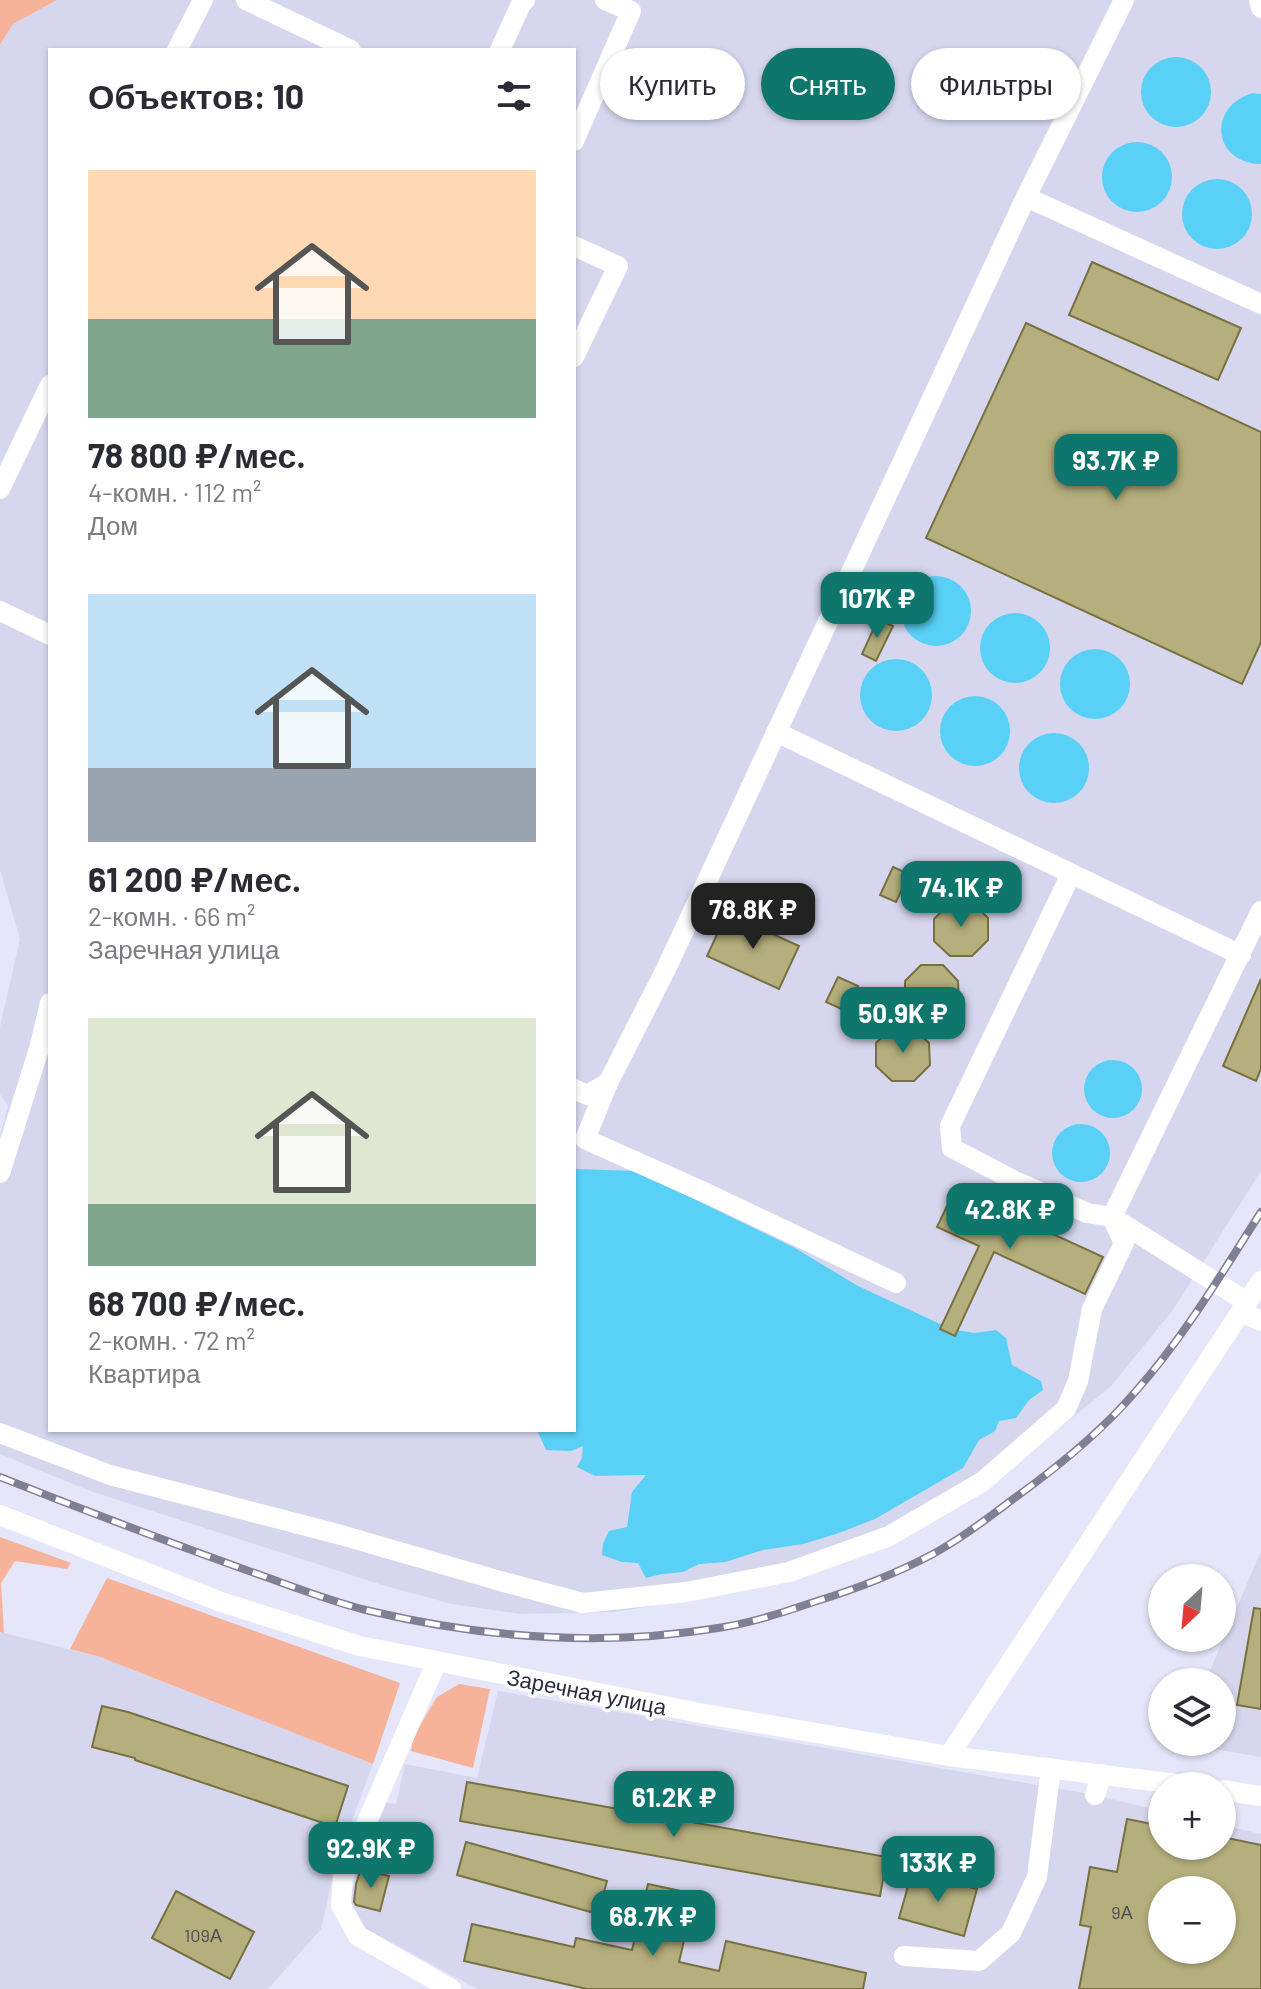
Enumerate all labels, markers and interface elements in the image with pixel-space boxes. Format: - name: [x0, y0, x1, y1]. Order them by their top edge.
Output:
- chip: Купить: [600, 48, 745, 120]
- chip: Снять: [761, 48, 895, 120]
- chip: Фильтры: [911, 48, 1081, 120]
- icon: filters: [492, 74, 536, 118]
- text: Объектов: 10: [88, 75, 304, 116]
- icon: home: [240, 222, 384, 366]
- text: 78 800 ₽/мес.: [88, 434, 306, 475]
- pin: 93.7K ₽: [1042, 434, 1190, 502]
- text: 93.7K ₽: [1072, 444, 1160, 475]
- text: 4-комн. · 112 m²: [88, 476, 261, 507]
- text: Дом: [88, 509, 138, 540]
- pin: 107K ₽: [812, 572, 942, 640]
- text: 107K ₽: [839, 582, 915, 613]
- icon: home: [240, 646, 384, 790]
- text: 61 200 ₽/мес.: [88, 858, 301, 899]
- pin: 74.1K ₽: [887, 861, 1035, 929]
- text: 74.1K ₽: [919, 871, 1003, 902]
- pin: 78.8K ₽: [679, 883, 827, 951]
- text: 78.8K ₽: [709, 893, 797, 924]
- text: 2-комн. · 66 m²: [88, 900, 256, 931]
- text: Заречная улица: [88, 933, 279, 964]
- pin: 50.9K ₽: [829, 987, 977, 1055]
- text: 50.9K ₽: [858, 997, 948, 1028]
- icon: home: [240, 1070, 384, 1214]
- pin: 42.8K ₽: [936, 1183, 1084, 1251]
- text: 42.8K ₽: [964, 1193, 1056, 1224]
- text: 68 700 ₽/мес.: [88, 1282, 306, 1323]
- text: 2-комн. · 72 m²: [88, 1324, 255, 1355]
- text: Квартира: [88, 1357, 200, 1388]
- north arrow: [1148, 1564, 1236, 1652]
- map controls: [1148, 1564, 1236, 1964]
- street label: Заречная улица: [505, 1663, 670, 1720]
- button: layers: [1148, 1668, 1236, 1756]
- pin: 61.2K ₽: [600, 1771, 748, 1839]
- button: +: [1148, 1772, 1236, 1860]
- text: 61.2K ₽: [632, 1781, 716, 1812]
- pin: 92.9K ₽: [297, 1822, 445, 1890]
- text: 92.9K ₽: [327, 1832, 415, 1863]
- pin: 133K ₽: [873, 1836, 1003, 1904]
- text: 133K ₽: [900, 1846, 977, 1877]
- button: −: [1148, 1876, 1236, 1964]
- pin: 68.7K ₽: [579, 1890, 727, 1958]
- text: 68.7K ₽: [609, 1900, 697, 1931]
- house number: 9А: [1111, 1901, 1133, 1923]
- house number: 109А: [184, 1924, 222, 1946]

